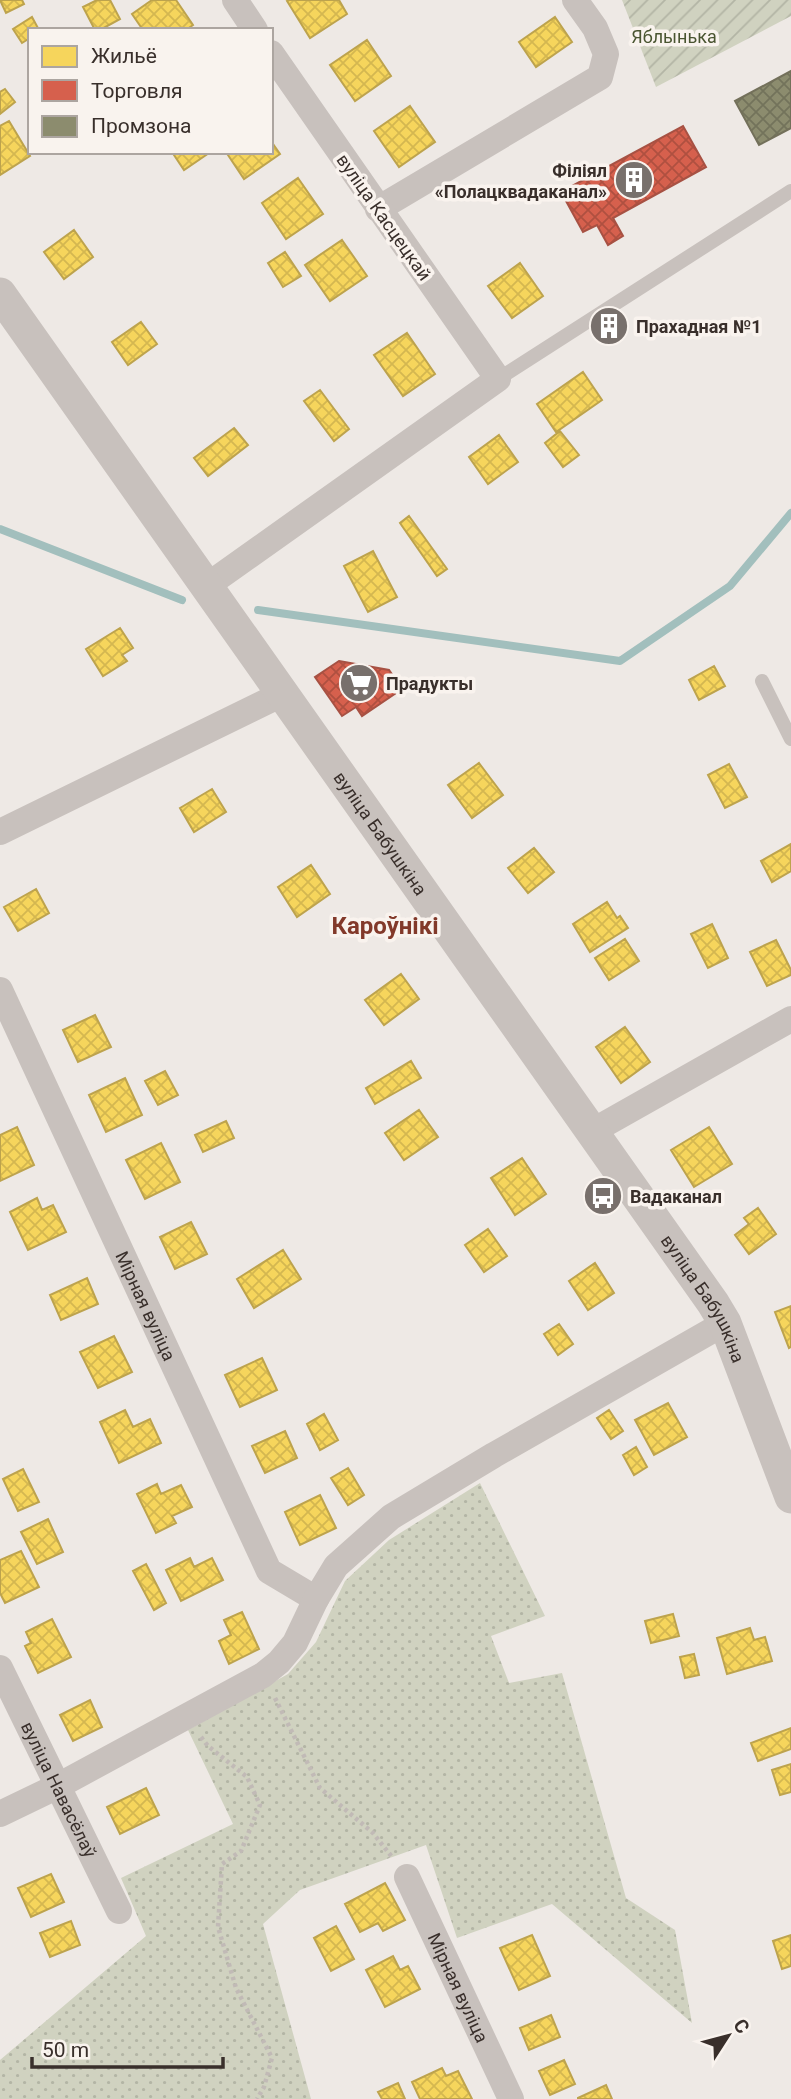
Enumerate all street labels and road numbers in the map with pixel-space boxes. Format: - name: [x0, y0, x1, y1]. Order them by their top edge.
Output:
- street label: вуліца Касцецкай: [332, 150, 436, 284]
- street label: вуліца Бабушкіна: [330, 767, 432, 899]
- street label: вуліца Бабушкіна: [657, 1230, 750, 1366]
- street label: Мірная вуліца: [112, 1248, 181, 1364]
- street label: вуліца Навасёлаў: [17, 1718, 102, 1861]
- street label: Мірная вуліца: [424, 1929, 493, 2046]

